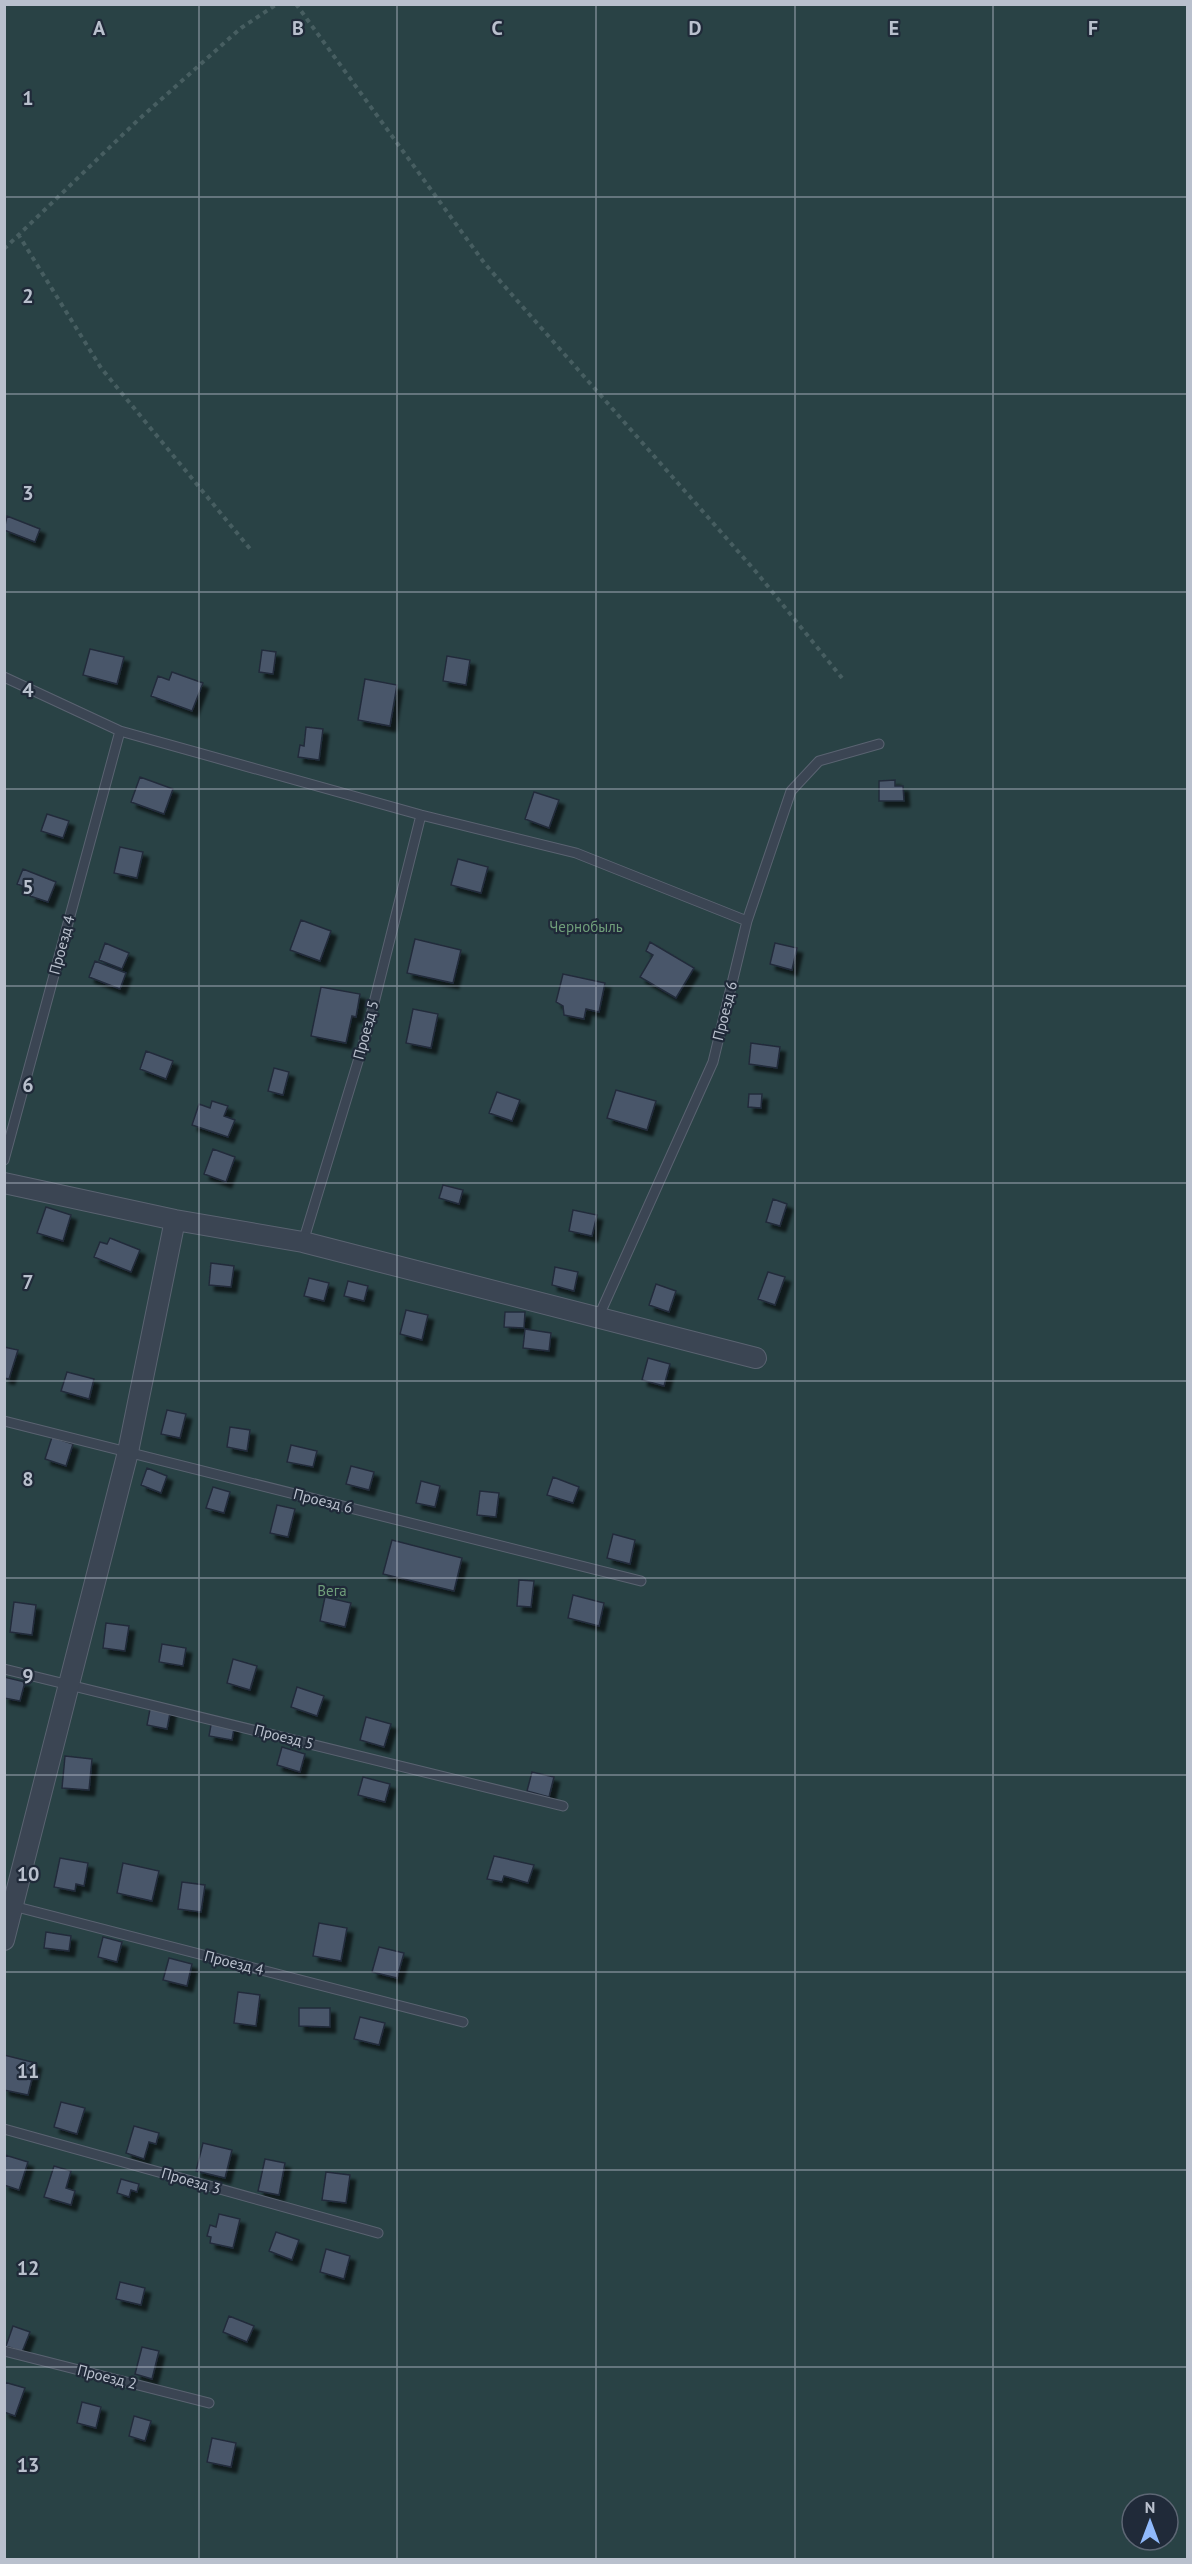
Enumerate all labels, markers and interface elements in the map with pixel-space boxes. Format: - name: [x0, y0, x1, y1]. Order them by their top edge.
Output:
- text: A: [93, 15, 106, 41]
- text: B: [292, 15, 304, 41]
- text: C: [491, 15, 503, 41]
- text: D: [689, 15, 702, 41]
- text: E: [889, 15, 899, 41]
- text: F: [1088, 15, 1098, 41]
- text: 1: [22, 85, 34, 111]
- text: 2: [22, 283, 34, 309]
- text: 3: [22, 480, 34, 506]
- text: 4: [22, 677, 34, 703]
- text: 5: [22, 874, 34, 900]
- street label: Проезд 4: [45, 913, 79, 977]
- park label: Чернобыль: [549, 917, 623, 936]
- street label: Проезд 6: [708, 979, 741, 1043]
- street label: Проезд 5: [349, 998, 383, 1062]
- text: 6: [22, 1072, 34, 1098]
- text: 7: [22, 1269, 34, 1295]
- text: 8: [22, 1466, 34, 1492]
- street label: Проезд 6: [291, 1484, 355, 1517]
- park label: Вега: [317, 1581, 347, 1600]
- text: 9: [22, 1663, 34, 1689]
- street label: Проезд 5: [252, 1720, 316, 1753]
- text: 10: [17, 1861, 39, 1887]
- street label: Проезд 4: [202, 1946, 266, 1979]
- text: 11: [17, 2058, 39, 2084]
- street label: Проезд 3: [159, 2163, 223, 2198]
- text: 12: [17, 2255, 39, 2281]
- street label: Проезд 2: [75, 2360, 139, 2393]
- text: 13: [17, 2452, 39, 2478]
- north arrow: [1120, 2492, 1180, 2552]
- text: N: [1145, 2497, 1155, 2517]

